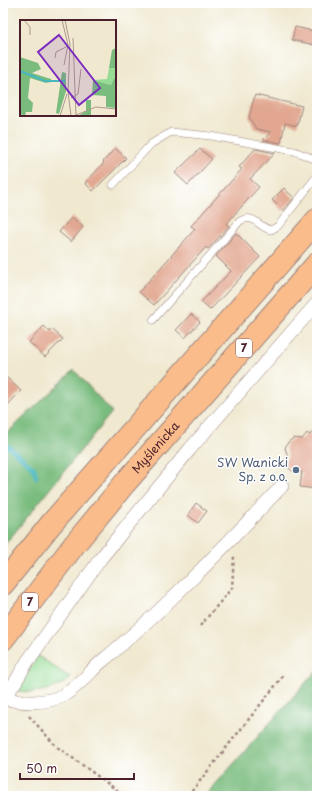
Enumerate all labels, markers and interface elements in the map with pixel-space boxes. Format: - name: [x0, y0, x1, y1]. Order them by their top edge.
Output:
- inset map: [20, 20, 116, 116]
- road number: 7: [236, 339, 252, 357]
- street label: Myślenicka: [127, 416, 184, 477]
- place label: SW Wanicki Sp. z o.o.: [217, 453, 288, 485]
- marker: SW Wanicki Sp. z o.o.: [291, 465, 301, 475]
- road number: 7: [22, 593, 38, 611]
- scale bar: [20, 755, 134, 781]
- text: 50 m: [26, 759, 57, 777]

